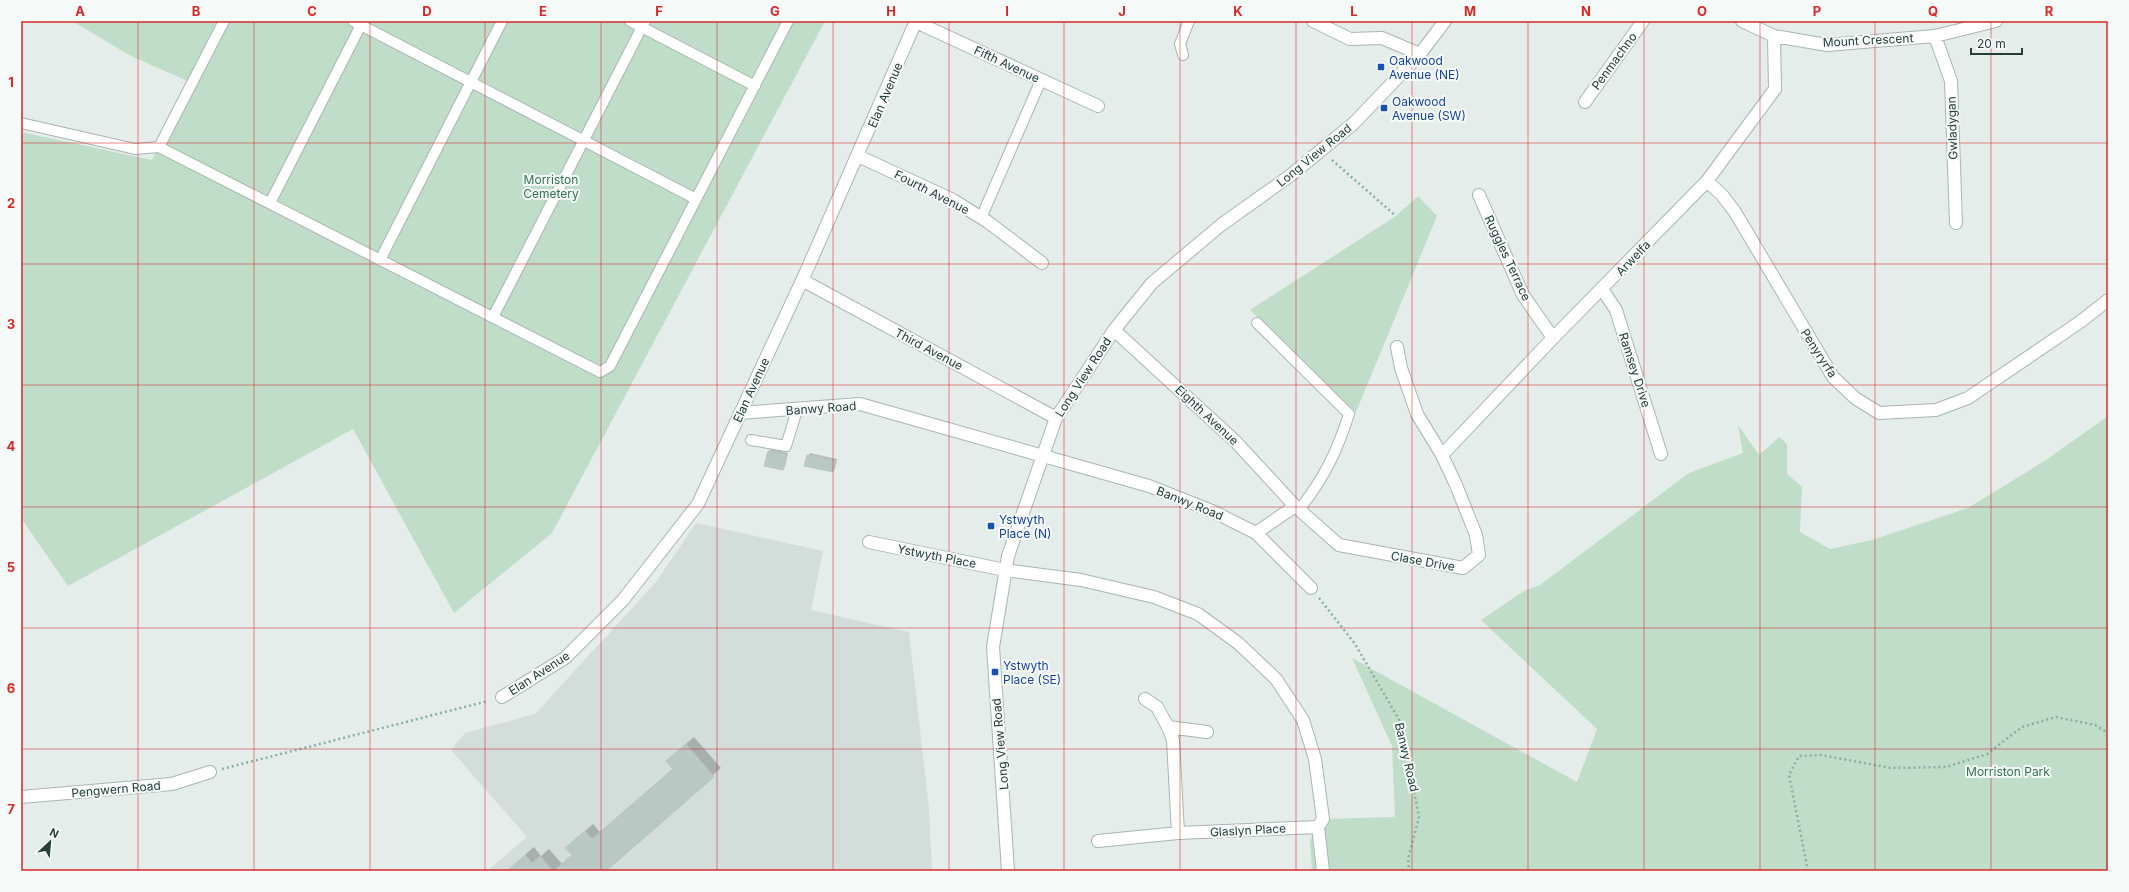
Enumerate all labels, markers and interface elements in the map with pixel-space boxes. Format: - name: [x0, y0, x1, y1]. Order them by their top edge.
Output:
- text: A: [75, 3, 85, 19]
- text: B: [192, 3, 201, 19]
- text: C: [307, 3, 317, 19]
- text: D: [422, 3, 432, 19]
- text: E: [539, 3, 547, 19]
- text: F: [655, 3, 663, 19]
- text: G: [770, 3, 780, 19]
- text: H: [886, 3, 896, 19]
- text: I: [1005, 3, 1009, 19]
- text: J: [1118, 3, 1126, 19]
- text: K: [1233, 3, 1243, 19]
- text: L: [1350, 3, 1358, 19]
- text: M: [1464, 3, 1476, 19]
- text: N: [1581, 3, 1591, 19]
- text: O: [1697, 3, 1707, 19]
- text: P: [1813, 3, 1821, 19]
- text: Q: [1928, 3, 1938, 19]
- text: R: [2045, 3, 2054, 19]
- street label: Penmachno: [1588, 29, 1640, 93]
- street label: Mount Crescent: [1822, 30, 1914, 50]
- scale bar: [1971, 30, 2022, 56]
- text: 20 m: [1977, 36, 2006, 51]
- street label: Fifth Avenue: [972, 42, 1042, 86]
- place label: Oakwood Avenue (NE): [1389, 53, 1460, 82]
- street label: Elan Avenue: [865, 60, 905, 130]
- marker: Oakwood Avenue (NE): [1376, 62, 1386, 72]
- text: 1: [8, 74, 14, 90]
- place label: Oakwood Avenue (SW): [1392, 94, 1466, 123]
- street label: Gwladygan: [1943, 96, 1961, 160]
- marker: Oakwood Avenue (SW): [1379, 103, 1389, 113]
- street label: Long View Road: [1274, 120, 1354, 190]
- street label: Fourth Avenue: [892, 167, 972, 217]
- park label: Morriston Cemetery: [523, 172, 579, 201]
- text: 2: [7, 195, 15, 211]
- street label: Ruggles Terrace: [1482, 213, 1534, 303]
- street label: Arwelfa: [1613, 237, 1653, 279]
- text: 3: [7, 316, 15, 332]
- street label: Third Avenue: [892, 325, 966, 373]
- street label: Penyryrfa: [1798, 326, 1840, 380]
- street label: Ramsey Drive: [1616, 331, 1654, 409]
- street label: Long View Road: [1052, 334, 1114, 420]
- street label: Elan Avenue: [730, 355, 772, 425]
- street label: Eighth Avenue: [1172, 382, 1242, 448]
- street label: Banwy Road: [785, 398, 857, 418]
- text: 4: [7, 438, 16, 454]
- street label: Banwy Road: [1154, 483, 1226, 523]
- place label: Ystwyth Place (N): [999, 512, 1051, 541]
- marker: Ystwyth Place (N): [986, 521, 996, 531]
- street label: Ystwyth Place: [896, 541, 978, 571]
- street label: Clase Drive: [1390, 548, 1456, 574]
- text: 5: [7, 559, 15, 575]
- street label: Elan Avenue: [506, 648, 572, 698]
- place label: Ystwyth Place (SE): [1003, 658, 1061, 687]
- marker: Ystwyth Place (SE): [990, 667, 1000, 677]
- text: 6: [7, 680, 15, 696]
- street label: Long View Road: [989, 698, 1011, 790]
- street label: Banwy Road: [1392, 721, 1422, 793]
- park label: Morriston Park: [1966, 764, 2050, 779]
- street label: Pengwern Road: [71, 778, 161, 800]
- text: 7: [7, 801, 15, 817]
- street label: Glaslyn Place: [1210, 821, 1286, 839]
- north arrow: [30, 822, 70, 862]
- text: N: [48, 825, 61, 841]

